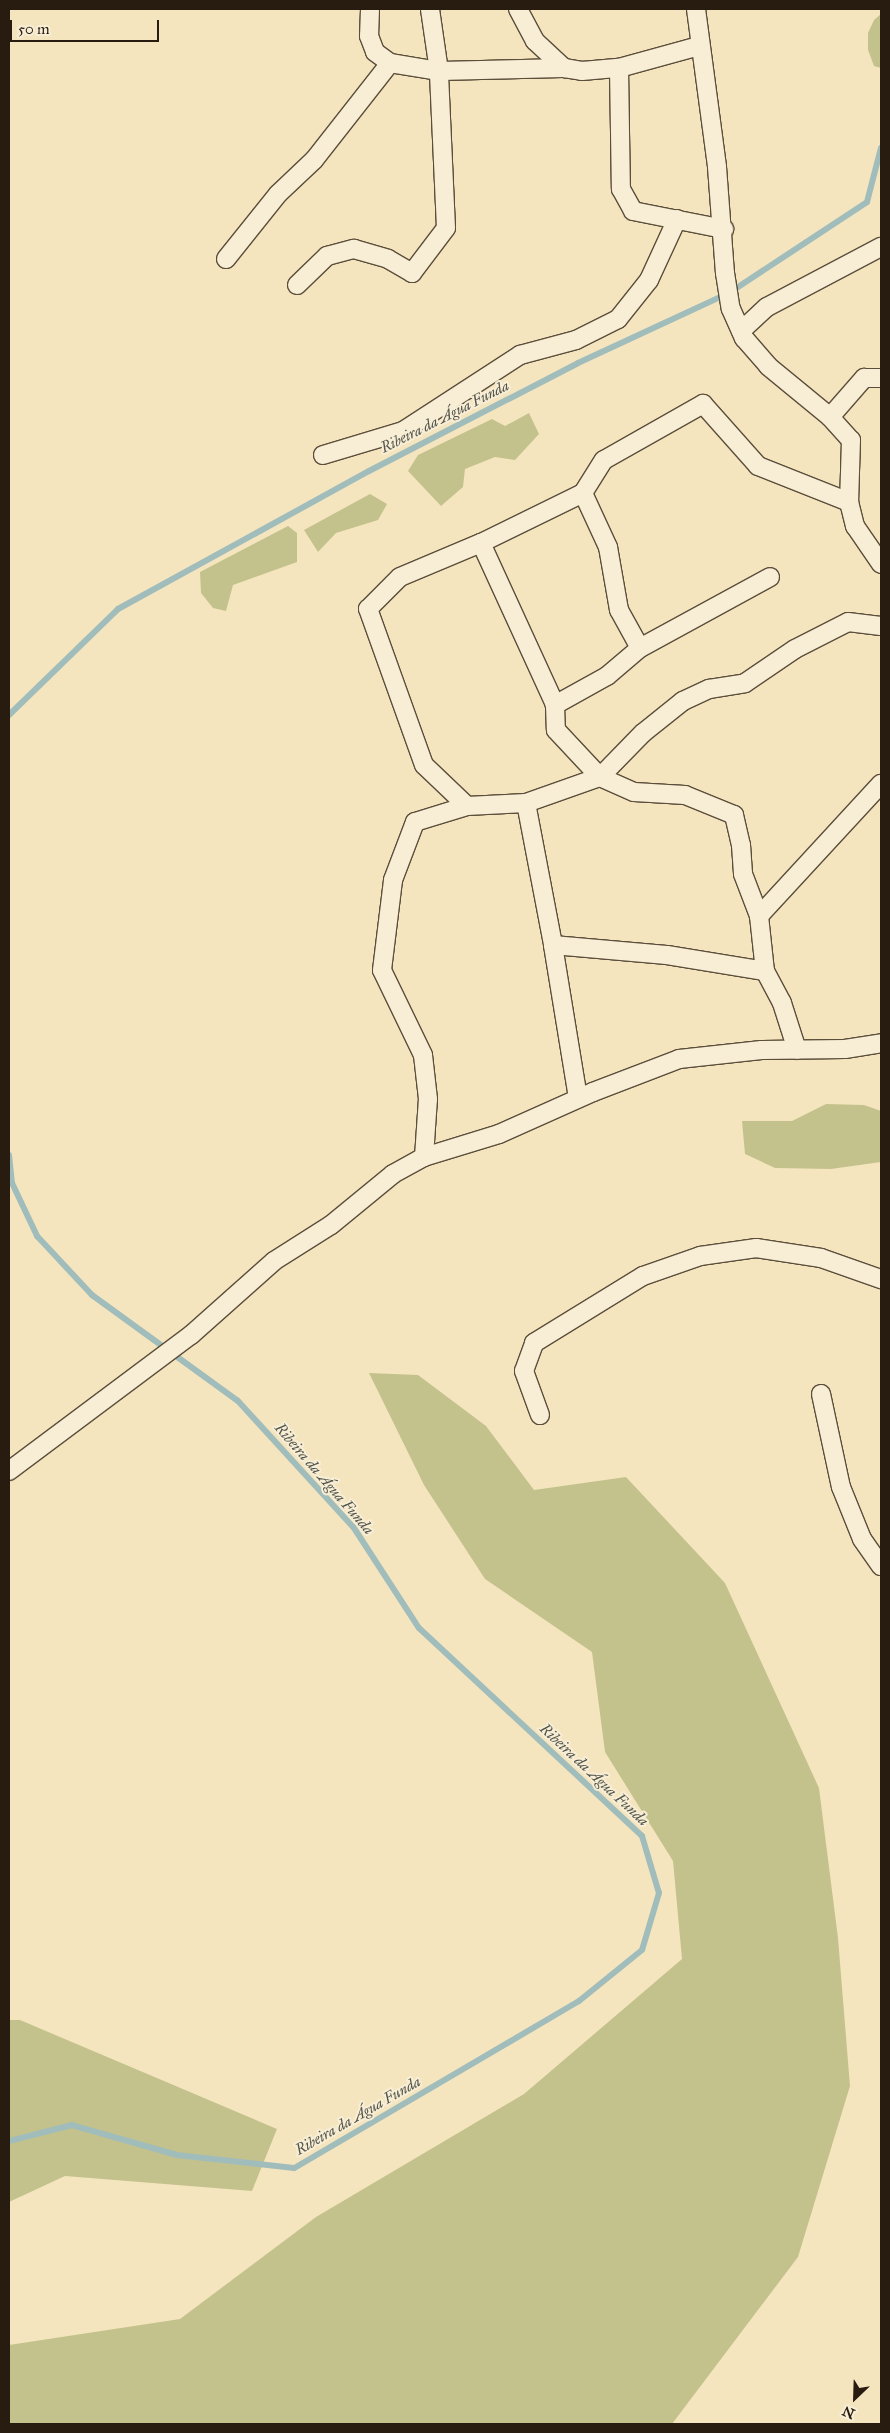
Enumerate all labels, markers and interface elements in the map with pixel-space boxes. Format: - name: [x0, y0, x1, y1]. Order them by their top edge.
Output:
- scale bar: [12, 10, 161, 42]
- text: 50 m: [18, 20, 50, 38]
- water label: Ribeira da Água Funda: [378, 377, 512, 457]
- water label: Ribeira da Água Funda: [271, 1420, 377, 1538]
- water label: Ribeira da Água Funda: [536, 1720, 652, 1830]
- water label: Ribeira da Água Funda: [292, 2073, 424, 2159]
- north arrow: [830, 2373, 880, 2423]
- text: N: [840, 2402, 858, 2422]

